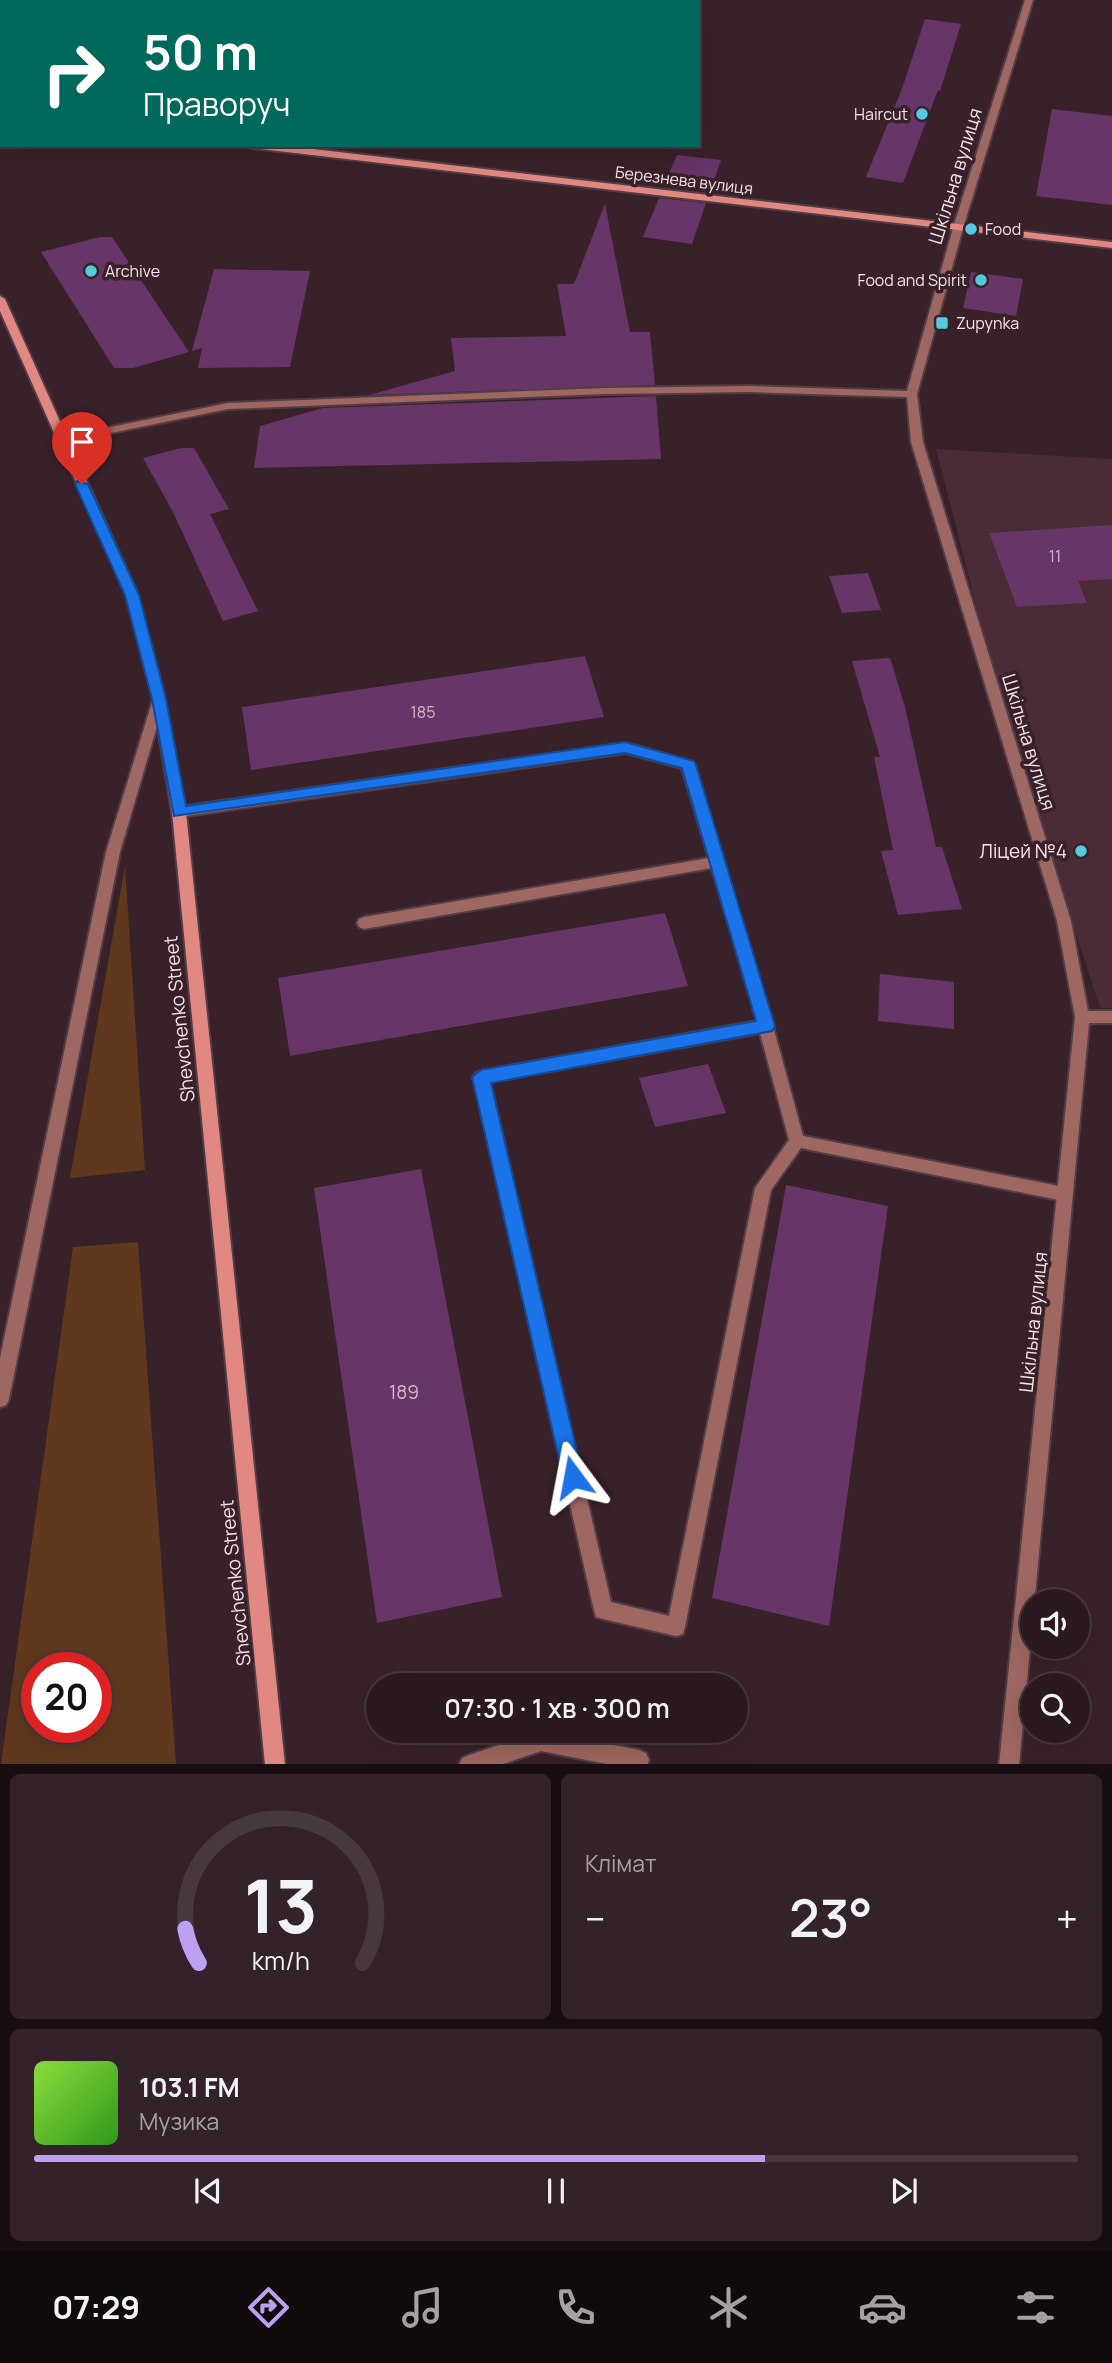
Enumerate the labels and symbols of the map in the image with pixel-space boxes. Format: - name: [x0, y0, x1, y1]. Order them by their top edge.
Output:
- place label: Haircut: [854, 103, 908, 125]
- street label: Шкільна вулиця: [922, 105, 988, 247]
- marker: Haircut: [914, 106, 930, 122]
- street label: Березнева вулиця: [614, 161, 754, 199]
- place label: Food: [985, 218, 1021, 240]
- marker: Food: [963, 221, 979, 237]
- place label: Archive: [105, 260, 160, 282]
- marker: Archive: [83, 263, 99, 279]
- place label: Food and Spirit: [858, 269, 967, 291]
- marker: Food and Spirit: [973, 272, 989, 288]
- place label: Zupynka: [956, 312, 1019, 334]
- marker: Zupynka: [934, 315, 950, 331]
- pin: [52, 412, 112, 484]
- house number: 11: [1049, 545, 1061, 567]
- street label: Шкільна вулиця: [996, 671, 1062, 813]
- house number: 185: [411, 701, 435, 723]
- place label: Ліцей №4: [980, 838, 1067, 864]
- marker: Ліцей №4: [1073, 843, 1089, 859]
- street label: Shevchenko Street: [157, 935, 201, 1103]
- street label: Шкільна вулиця: [1013, 1250, 1053, 1394]
- house number: 189: [389, 1379, 419, 1405]
- position arrow: [536, 1440, 610, 1514]
- street label: Shevchenko Street: [213, 1499, 257, 1667]
- speed limit sign: 20: [21, 1652, 112, 1743]

